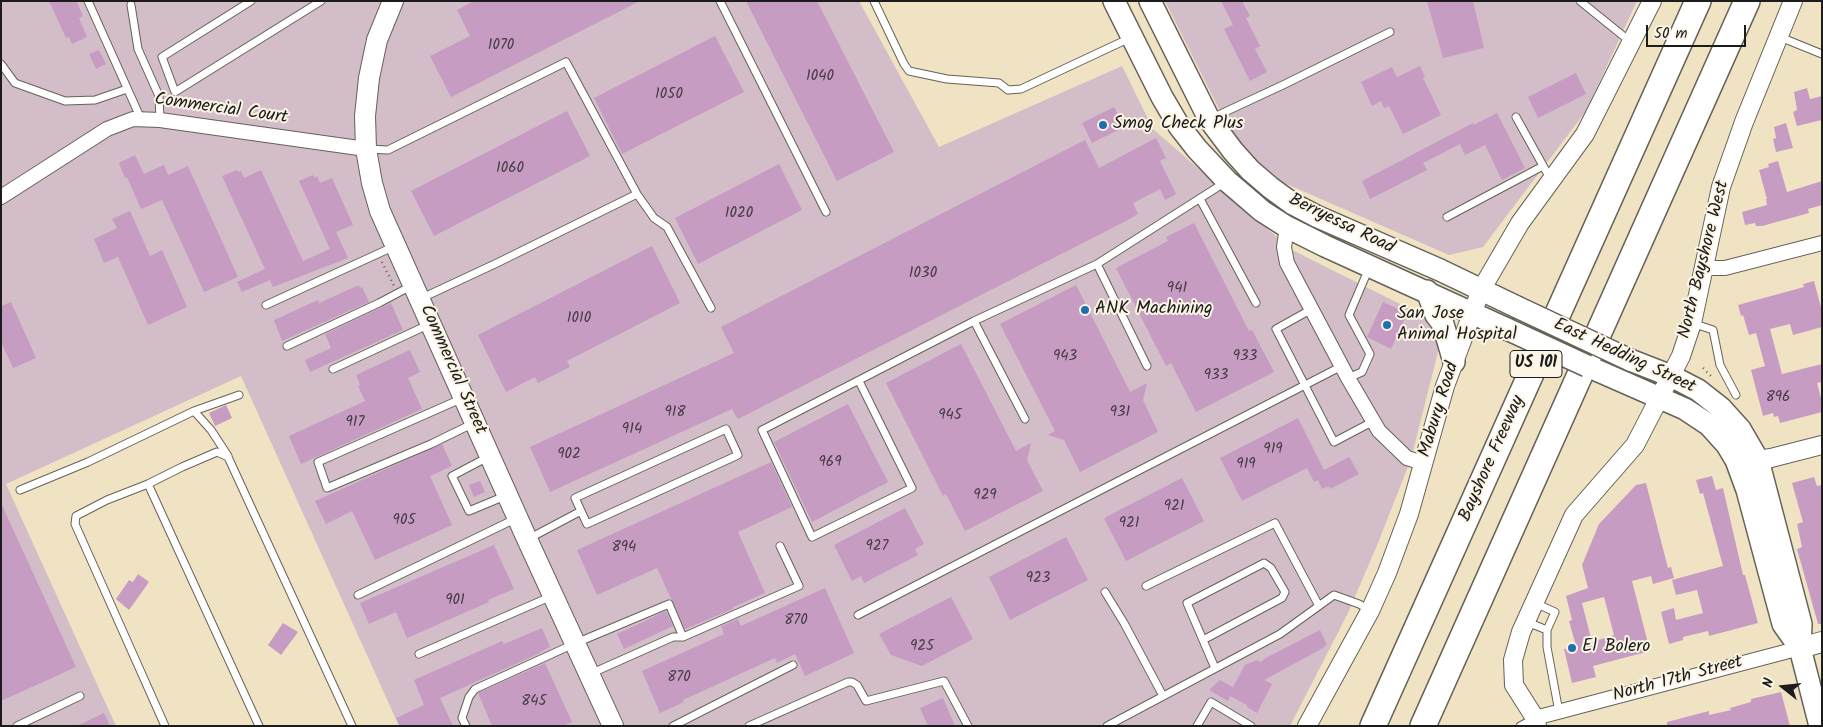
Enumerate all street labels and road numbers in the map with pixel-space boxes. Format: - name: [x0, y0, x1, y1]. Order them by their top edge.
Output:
- street label: Commercial Court: [153, 90, 289, 130]
- street label: North Bayshore West: [1675, 179, 1735, 341]
- street label: Berryessa Road: [1285, 190, 1397, 260]
- street label: Commercial Street: [414, 302, 490, 438]
- street label: East Hedding Street: [1550, 315, 1698, 399]
- road number: US 101: [1510, 350, 1562, 378]
- street label: Mabury Road: [1415, 360, 1465, 460]
- street label: Bayshore Freeway: [1456, 393, 1530, 525]
- street label: North 17th Street: [1611, 652, 1745, 708]

